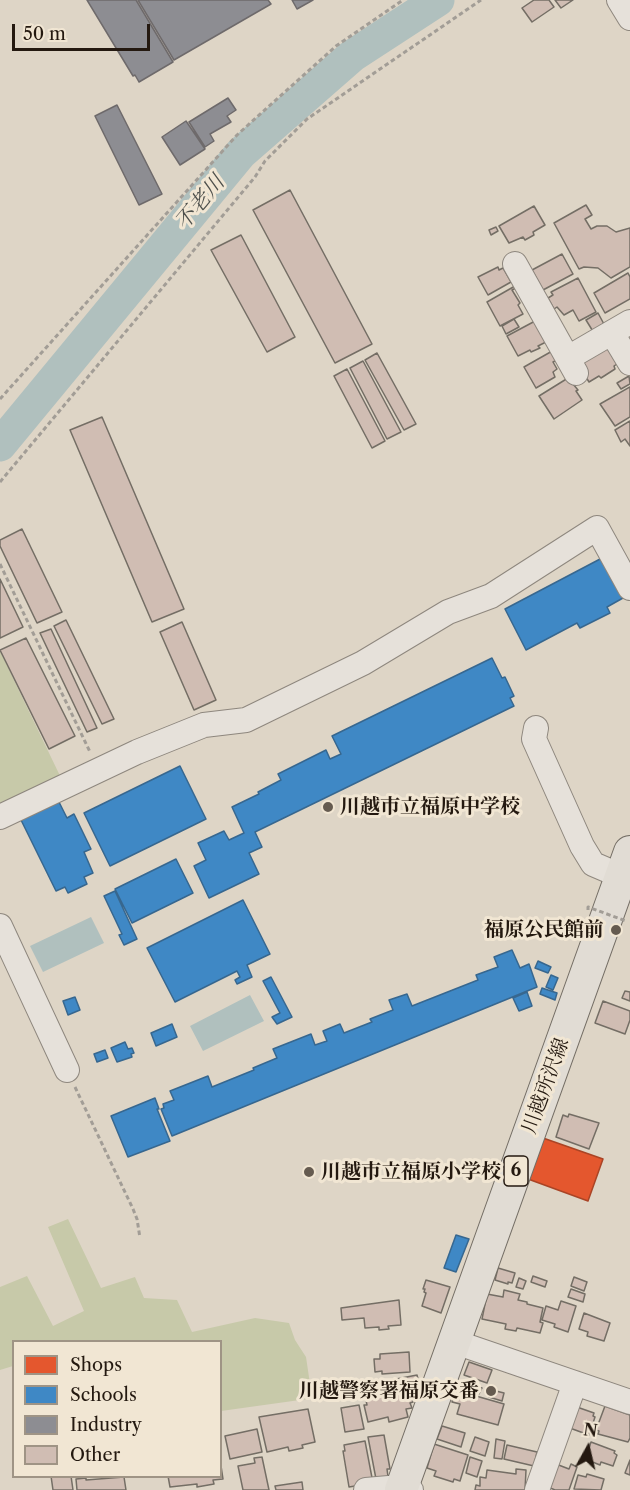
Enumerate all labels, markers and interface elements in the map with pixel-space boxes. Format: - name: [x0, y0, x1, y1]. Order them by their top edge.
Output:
- scale bar: [15, 12, 153, 50]
- text: 50 m: [23, 23, 66, 45]
- water label: 不老川: [170, 171, 230, 235]
- place label: 川越市立福原中学校: [340, 795, 520, 819]
- marker: 川越市立福原中学校: [321, 800, 335, 814]
- place label: 福原公民館前: [484, 918, 604, 942]
- marker: 福原公民館前: [609, 923, 623, 937]
- street label: 川越所沢線: [518, 1035, 574, 1137]
- road number: 6: [504, 1156, 528, 1186]
- place label: 川越市立福原小学校: [321, 1160, 501, 1184]
- marker: 川越市立福原小学校: [302, 1165, 316, 1179]
- legend: [12, 1340, 222, 1478]
- text: Shops: [70, 1354, 122, 1376]
- place label: 川越警察署福原交番: [299, 1379, 479, 1403]
- text: Schools: [70, 1384, 137, 1406]
- marker: 川越警察署福原交番: [484, 1384, 498, 1398]
- text: Industry: [70, 1414, 142, 1436]
- north arrow: [558, 1418, 618, 1478]
- text: N: [582, 1419, 599, 1441]
- text: Other: [70, 1444, 120, 1466]

